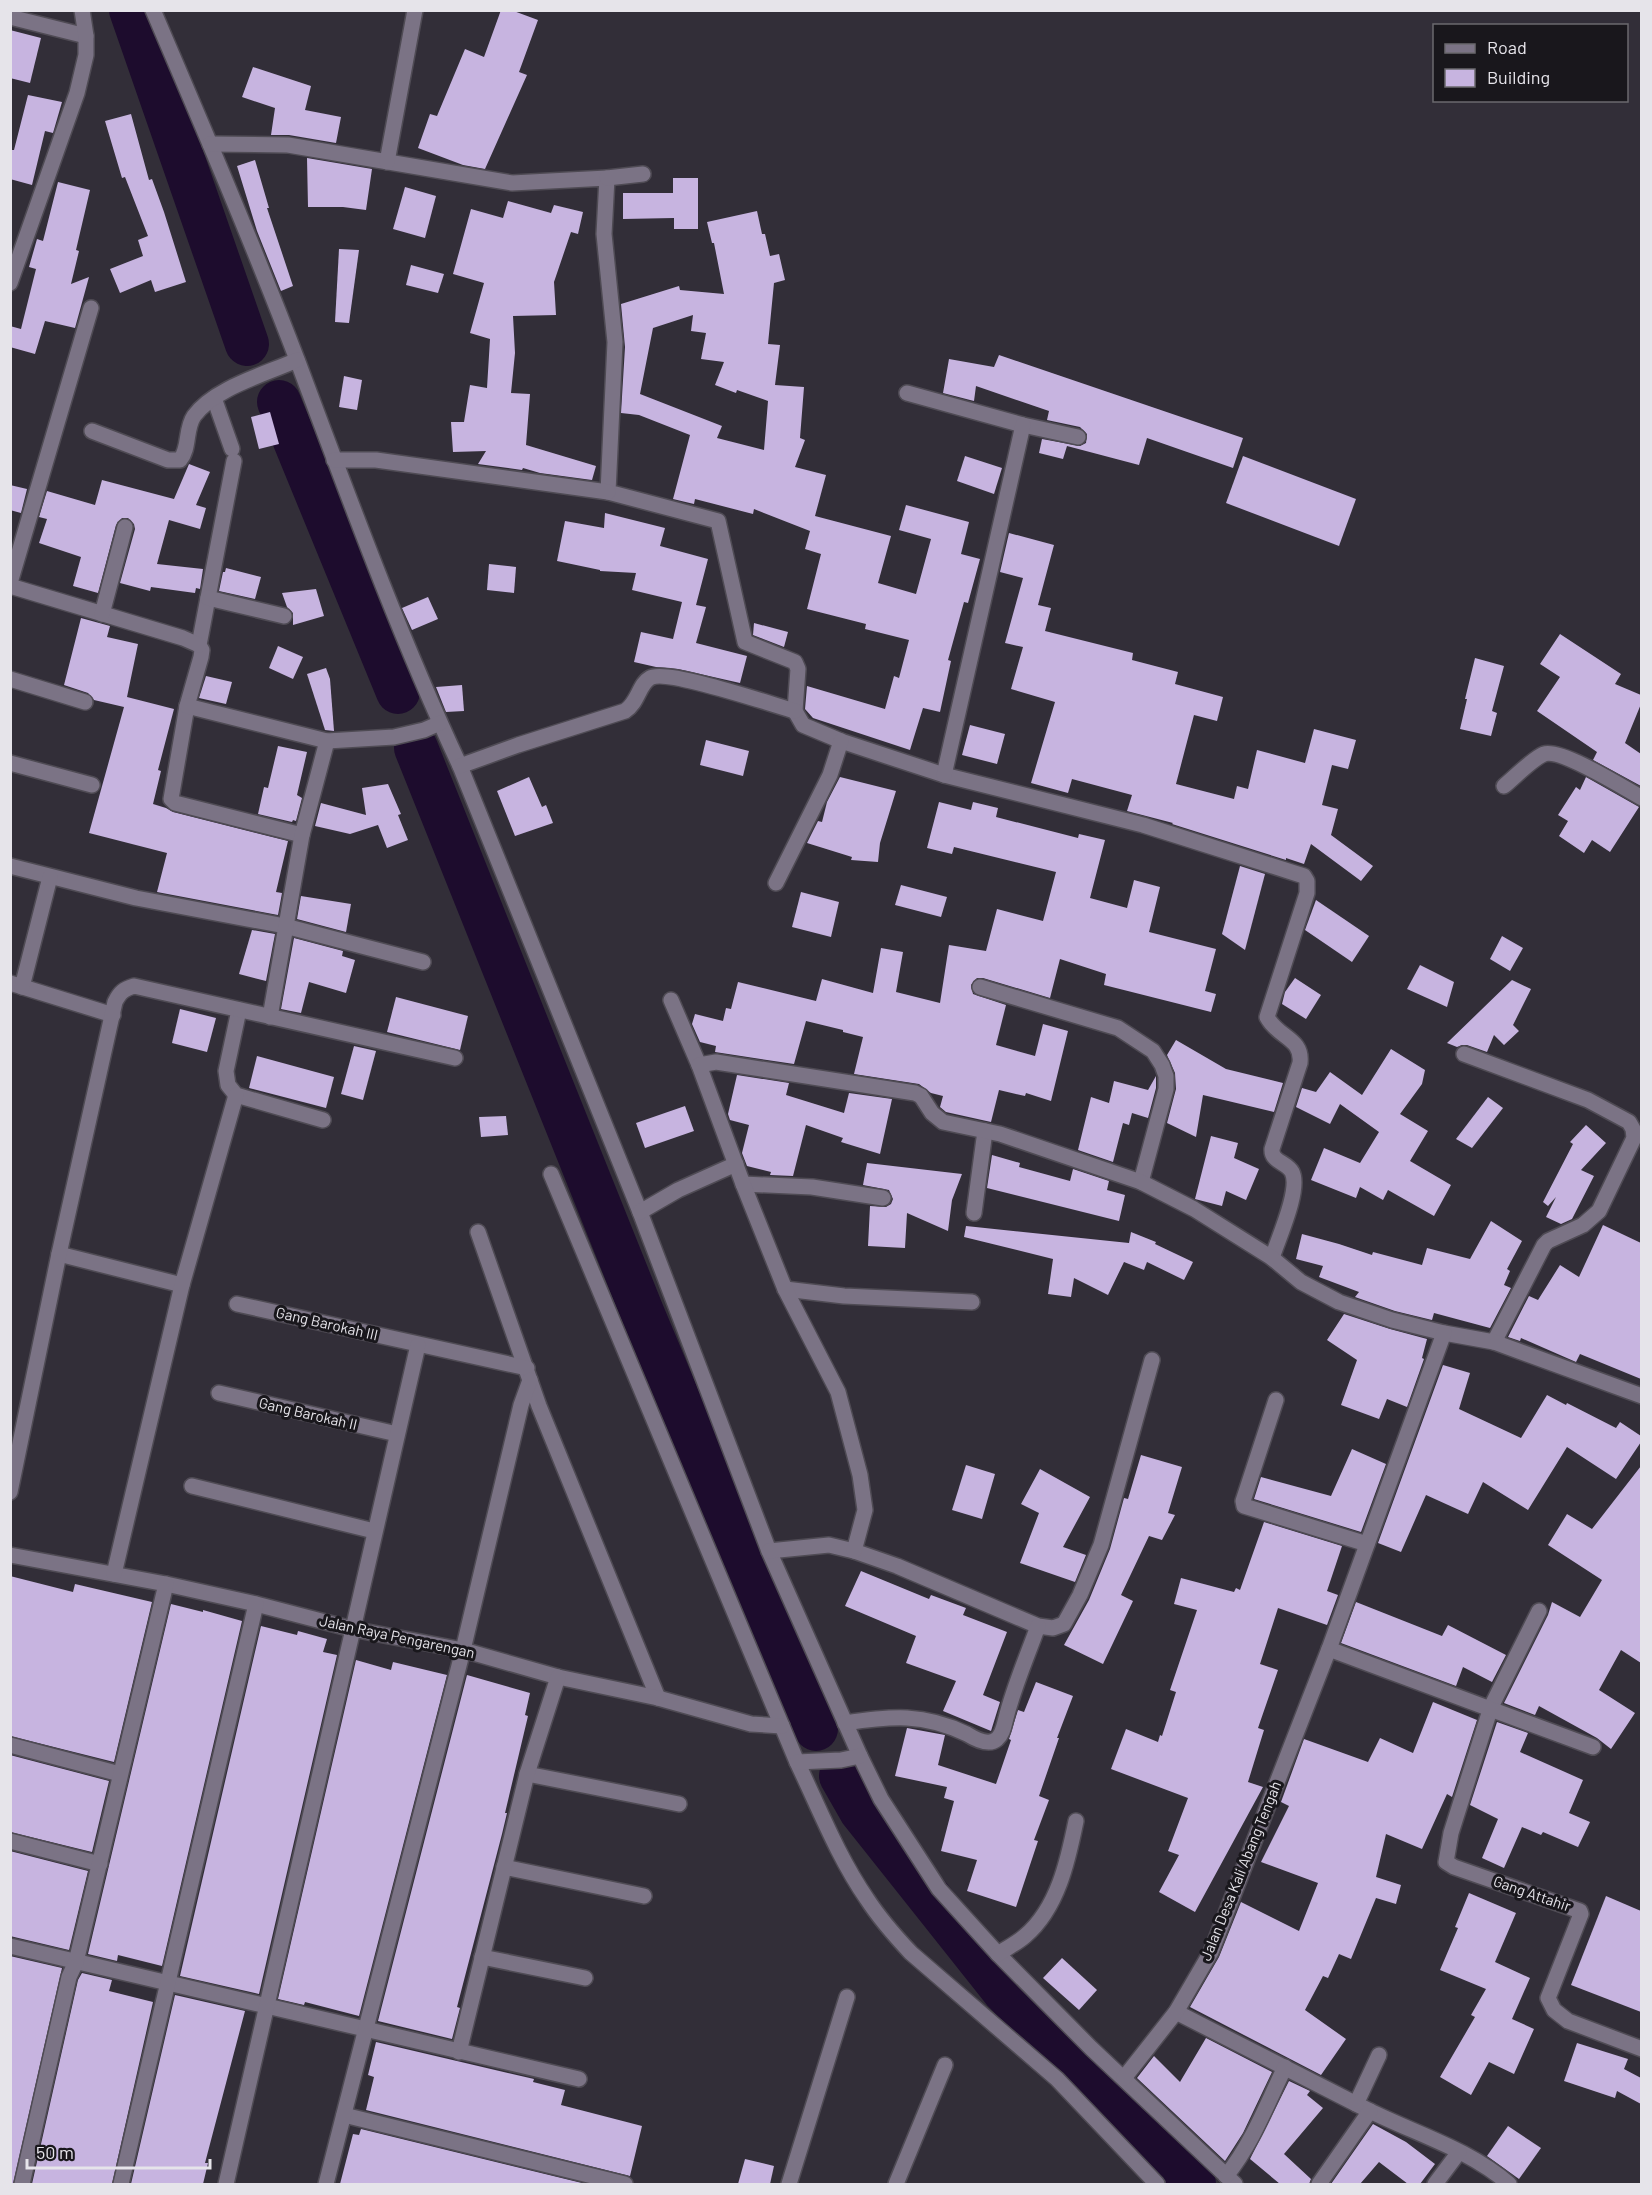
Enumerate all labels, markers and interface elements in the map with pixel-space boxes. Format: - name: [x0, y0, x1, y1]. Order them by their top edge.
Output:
- legend: [1433, 24, 1628, 102]
- text: Road: [1487, 36, 1527, 58]
- text: Building: [1487, 66, 1550, 88]
- street label: Gang Barokah III: [274, 1303, 380, 1344]
- street label: Gang Barokah II: [257, 1393, 359, 1433]
- street label: Jalan Raya Pengarengan: [318, 1611, 477, 1661]
- street label: Jalan Desa Kali Abang Tengah: [1196, 1778, 1284, 1963]
- street label: Gang Attahir: [1491, 1871, 1574, 1915]
- scale bar: [27, 2132, 210, 2170]
- text: 50 m: [36, 2141, 74, 2163]

